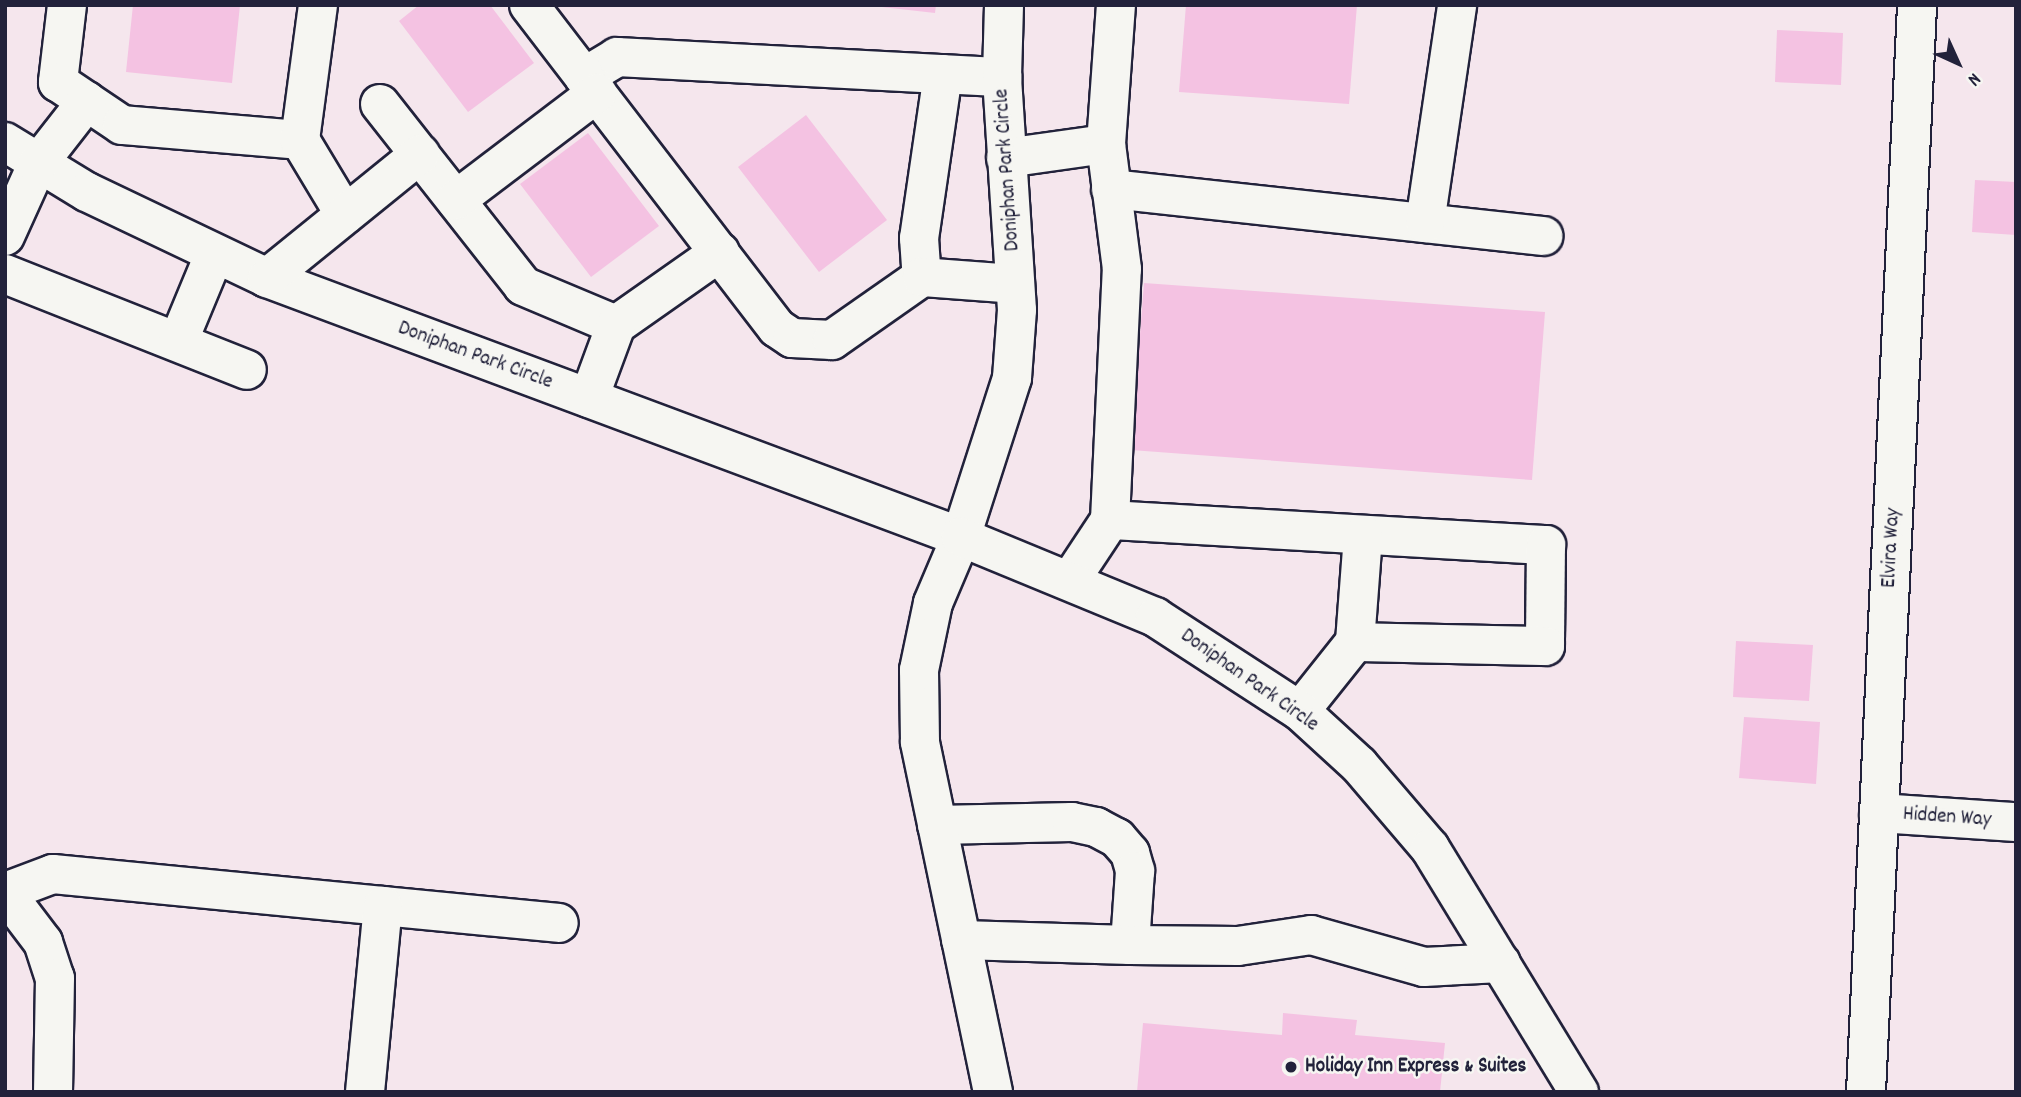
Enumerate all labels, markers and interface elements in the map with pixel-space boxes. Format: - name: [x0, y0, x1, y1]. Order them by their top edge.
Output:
- north arrow: [1923, 28, 1993, 98]
- text: N: [1960, 65, 1986, 91]
- street label: Doniphan Park Circle: [990, 88, 1026, 252]
- street label: Doniphan Park Circle: [394, 316, 556, 396]
- street label: Elvira Way: [1877, 507, 1907, 589]
- street label: Doniphan Park Circle: [1175, 624, 1323, 738]
- street label: Hidden Way: [1902, 802, 1992, 834]
- place label: Holiday Inn Express & Suites: [1305, 1054, 1526, 1080]
- marker: Holiday Inn Express & Suites: [1283, 1059, 1299, 1075]

